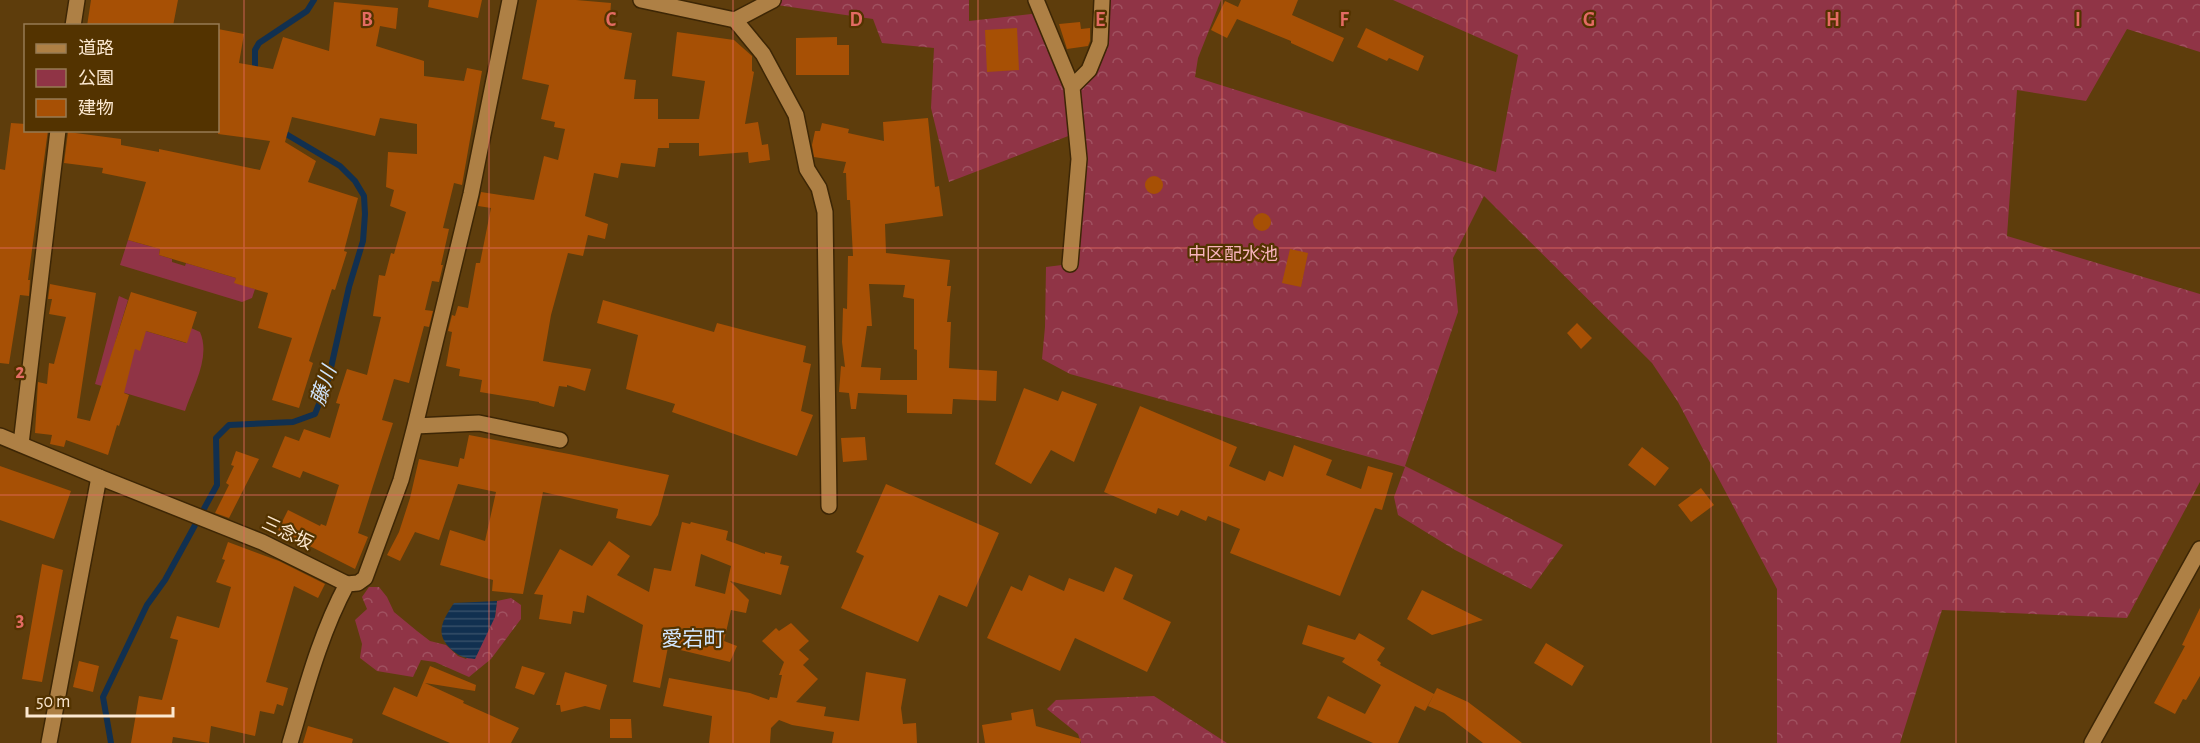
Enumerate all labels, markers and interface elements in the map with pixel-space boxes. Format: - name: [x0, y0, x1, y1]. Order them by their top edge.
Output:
- text: B: [361, 10, 373, 30]
- text: C: [606, 10, 617, 30]
- text: D: [849, 10, 863, 30]
- text: E: [1095, 10, 1105, 30]
- text: F: [1339, 10, 1349, 30]
- text: G: [1583, 10, 1595, 30]
- text: H: [1826, 10, 1840, 30]
- text: I: [2075, 10, 2081, 30]
- legend: [24, 24, 219, 132]
- text: 道路: [78, 38, 114, 58]
- text: 公園: [78, 69, 114, 88]
- text: 建物: [78, 98, 114, 118]
- park label: 中区配水池: [1188, 245, 1278, 264]
- text: 2: [15, 362, 25, 382]
- water label: 藤川: [307, 362, 341, 408]
- street label: 三念坂: [259, 514, 316, 554]
- text: 3: [16, 610, 24, 630]
- district label: 愛宕町: [662, 628, 725, 650]
- scale bar: [27, 680, 172, 718]
- text: 50 m: [36, 693, 70, 711]

